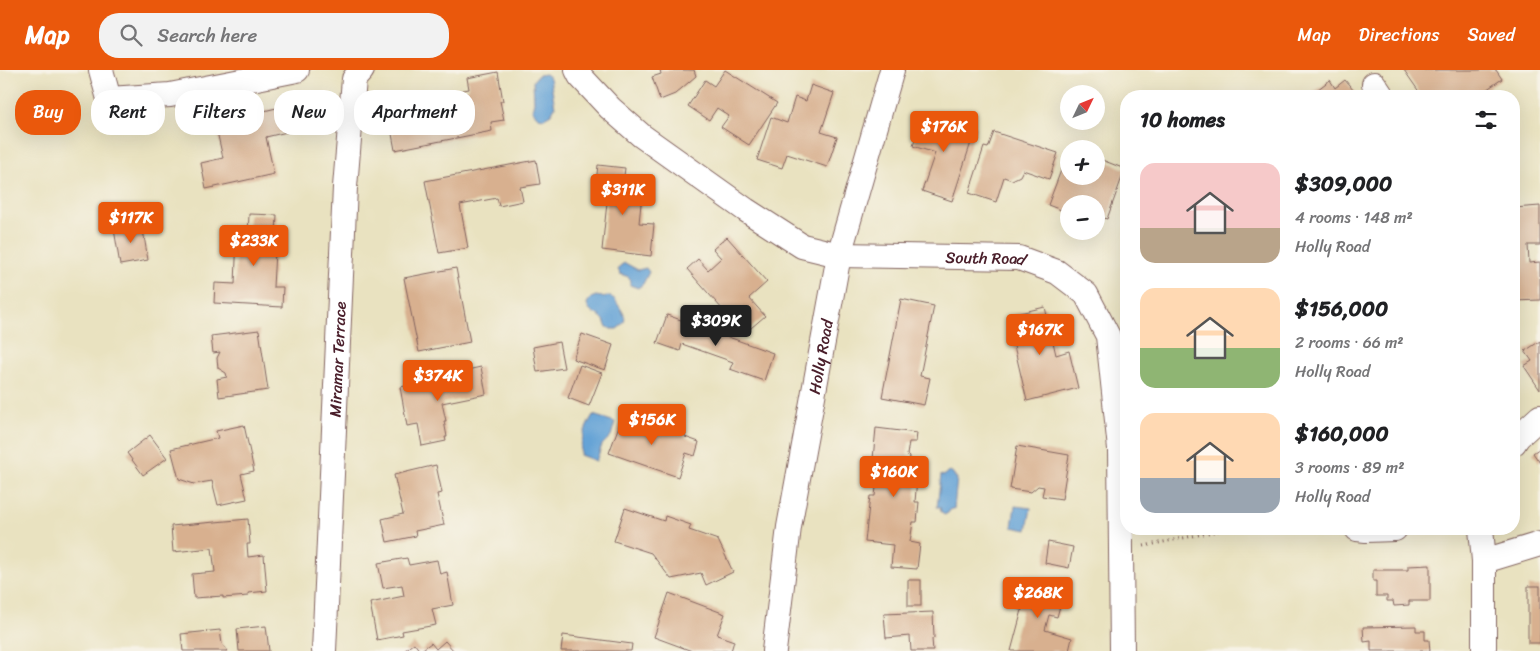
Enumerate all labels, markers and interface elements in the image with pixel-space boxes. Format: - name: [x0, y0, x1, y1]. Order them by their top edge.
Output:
- search box: [99, 13, 449, 58]
- text: Map: [25, 14, 69, 56]
- text: Search here: [157, 19, 257, 52]
- text: Map: [1298, 19, 1331, 51]
- text: Directions: [1359, 19, 1440, 51]
- text: Saved: [1468, 19, 1515, 51]
- icon: search: [117, 21, 145, 49]
- north arrow: [1060, 85, 1105, 130]
- map controls: [1060, 85, 1105, 240]
- chip: Buy: [15, 90, 81, 135]
- chip: Rent: [91, 90, 165, 135]
- chip: Filters: [175, 90, 264, 135]
- chip: New: [274, 90, 344, 135]
- chip: Apartment: [354, 90, 475, 135]
- text: 10 homes: [1140, 101, 1225, 139]
- icon: filters: [1472, 106, 1500, 134]
- pin: $176K: [909, 111, 979, 153]
- text: $176K: [921, 112, 967, 141]
- button: +: [1060, 140, 1105, 185]
- text: $309,000: [1295, 165, 1392, 203]
- pin: $311K: [588, 174, 658, 216]
- text: $311K: [601, 175, 645, 204]
- icon: home: [1180, 183, 1240, 243]
- button: −: [1060, 195, 1105, 240]
- pin: $117K: [96, 202, 166, 244]
- text: $117K: [109, 203, 153, 232]
- text: 4 rooms · 148 m²: [1295, 203, 1413, 232]
- pin: $233K: [219, 224, 289, 267]
- text: $233K: [230, 226, 278, 255]
- text: Holly Road: [1295, 232, 1370, 261]
- street label: South Road: [945, 242, 1032, 275]
- text: $156,000: [1295, 290, 1388, 328]
- street label: Miramar Terrace: [320, 301, 354, 418]
- pin: $309K: [681, 304, 751, 347]
- text: $309K: [691, 306, 741, 335]
- icon: home: [1180, 308, 1240, 368]
- pin: $167K: [1005, 314, 1075, 356]
- text: $167K: [1017, 315, 1063, 344]
- street label: Holly Road: [799, 316, 842, 396]
- text: 2 rooms · 66 m²: [1295, 328, 1404, 357]
- text: Holly Road: [1295, 357, 1370, 386]
- pin: $374K: [403, 360, 473, 402]
- text: $374K: [414, 361, 462, 390]
- pin: $156K: [617, 404, 687, 446]
- text: $156K: [629, 405, 675, 434]
- text: $160,000: [1295, 415, 1389, 453]
- icon: home: [1180, 433, 1240, 493]
- text: 3 rooms · 89 m²: [1295, 453, 1404, 482]
- pin: $160K: [859, 456, 929, 498]
- text: $160K: [871, 457, 917, 486]
- text: Holly Road: [1295, 482, 1370, 511]
- pin: $268K: [1003, 576, 1073, 619]
- text: $268K: [1014, 578, 1062, 607]

